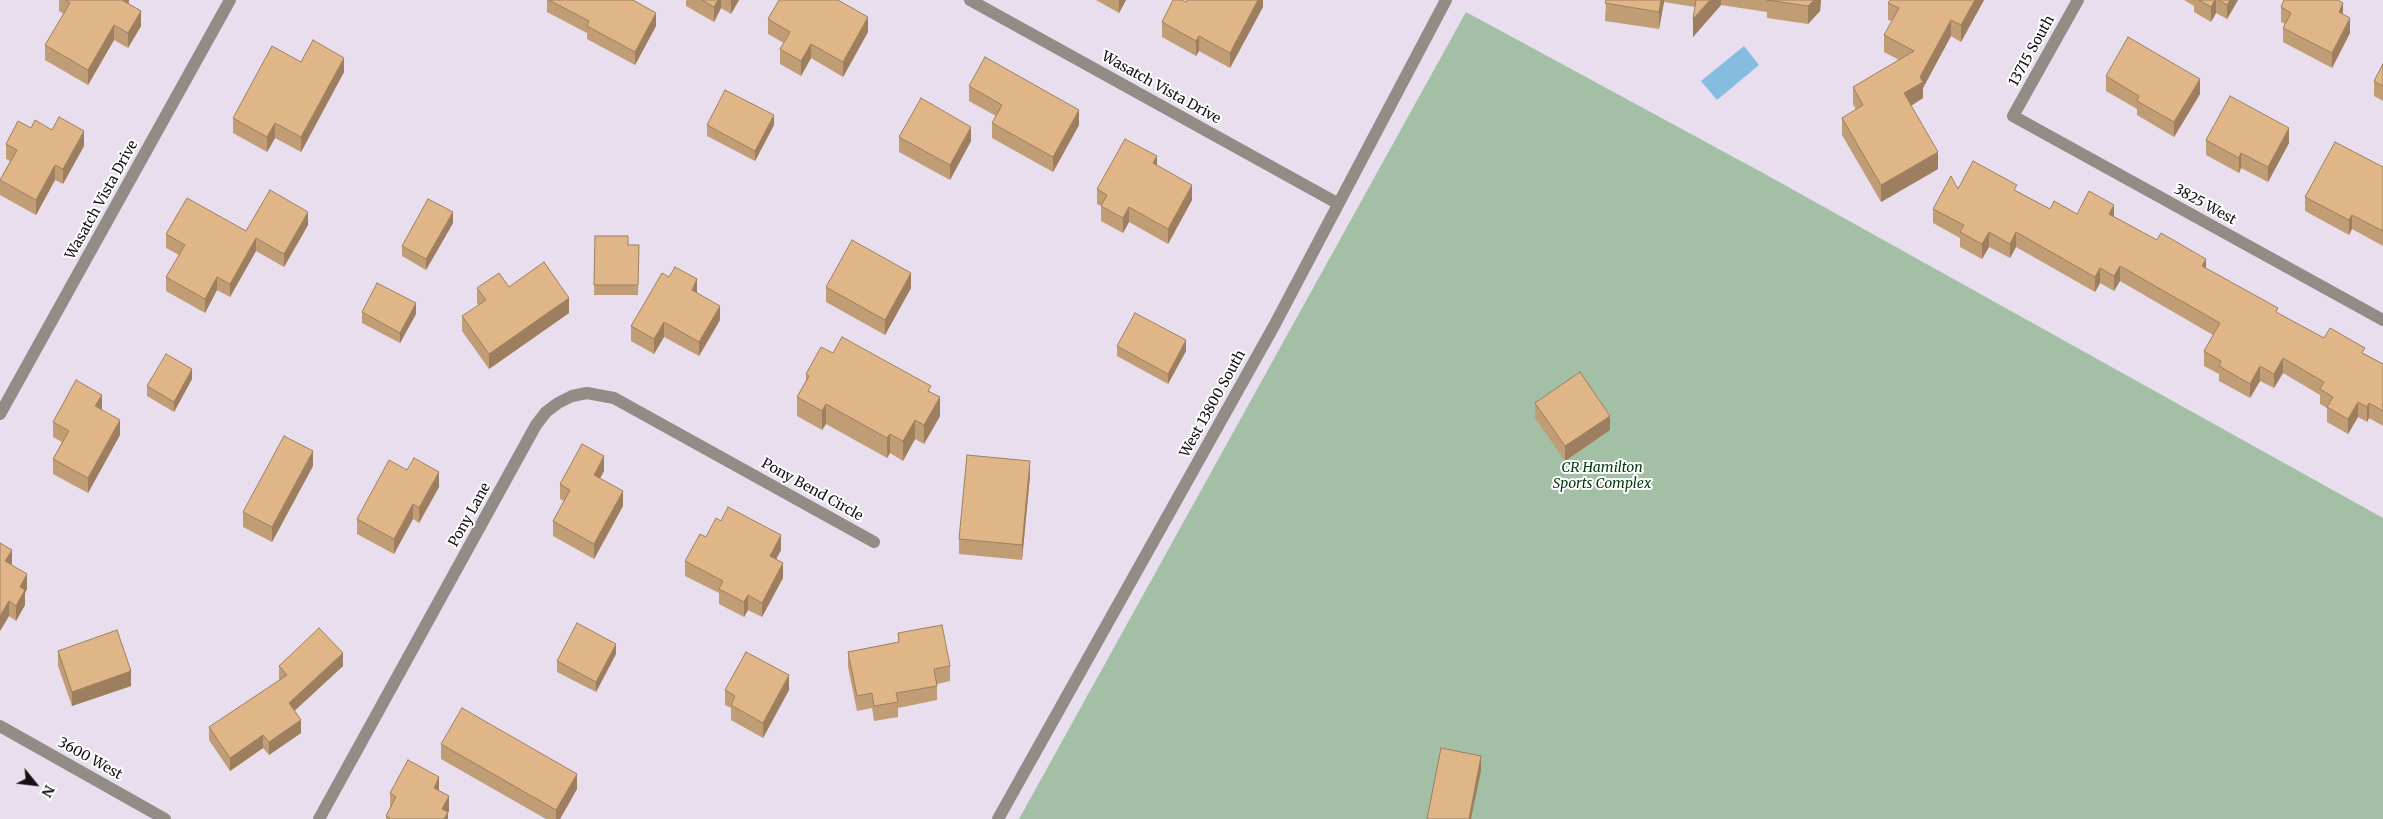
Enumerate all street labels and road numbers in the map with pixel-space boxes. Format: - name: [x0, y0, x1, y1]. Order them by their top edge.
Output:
- street label: 13715 South: [2006, 13, 2058, 89]
- street label: Wasatch Vista Drive: [1099, 48, 1223, 128]
- street label: Wasatch Vista Drive: [62, 138, 142, 262]
- street label: 3825 West: [2171, 181, 2239, 229]
- street label: West 13800 South: [1177, 347, 1249, 461]
- street label: Pony Bend Circle: [758, 455, 866, 525]
- street label: Pony Lane: [446, 480, 494, 550]
- street label: 3600 West: [55, 734, 125, 784]

